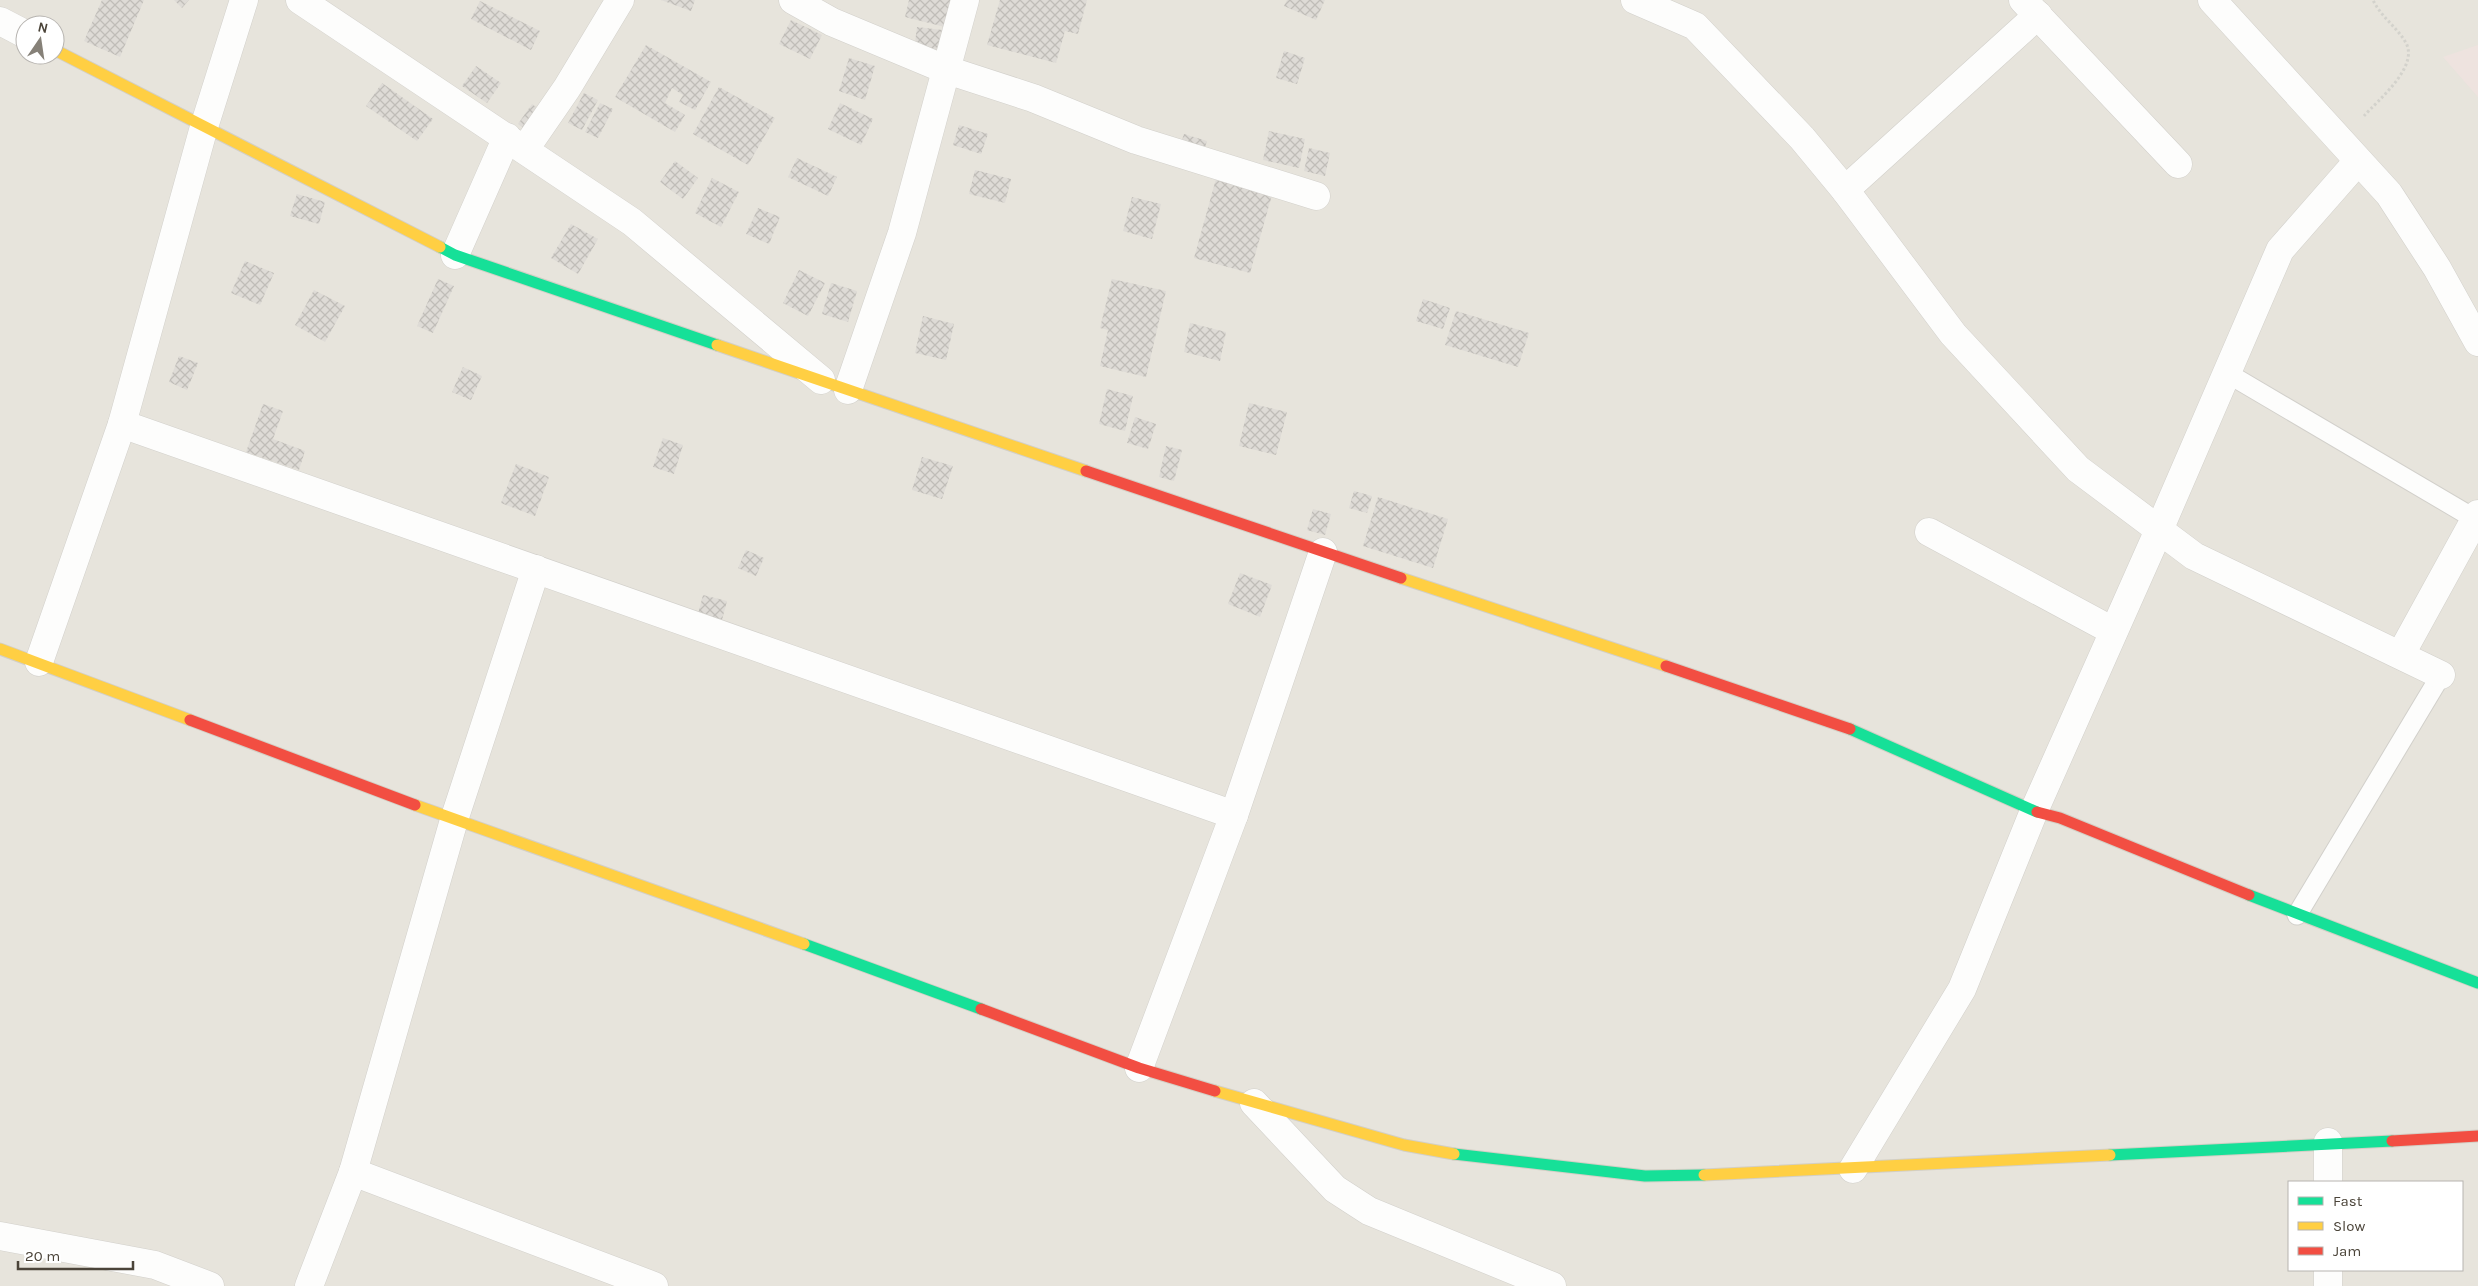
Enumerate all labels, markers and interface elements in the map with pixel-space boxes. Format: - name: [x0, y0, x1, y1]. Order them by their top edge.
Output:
- north arrow: [15, 15, 65, 65]
- text: N: [36, 18, 50, 37]
- legend: [2288, 1181, 2463, 1271]
- text: Fast: [2333, 1192, 2363, 1210]
- text: Slow: [2333, 1217, 2365, 1235]
- scale bar: [18, 1238, 132, 1270]
- text: Jam: [2333, 1242, 2361, 1260]
- text: 20 m: [25, 1247, 60, 1265]

